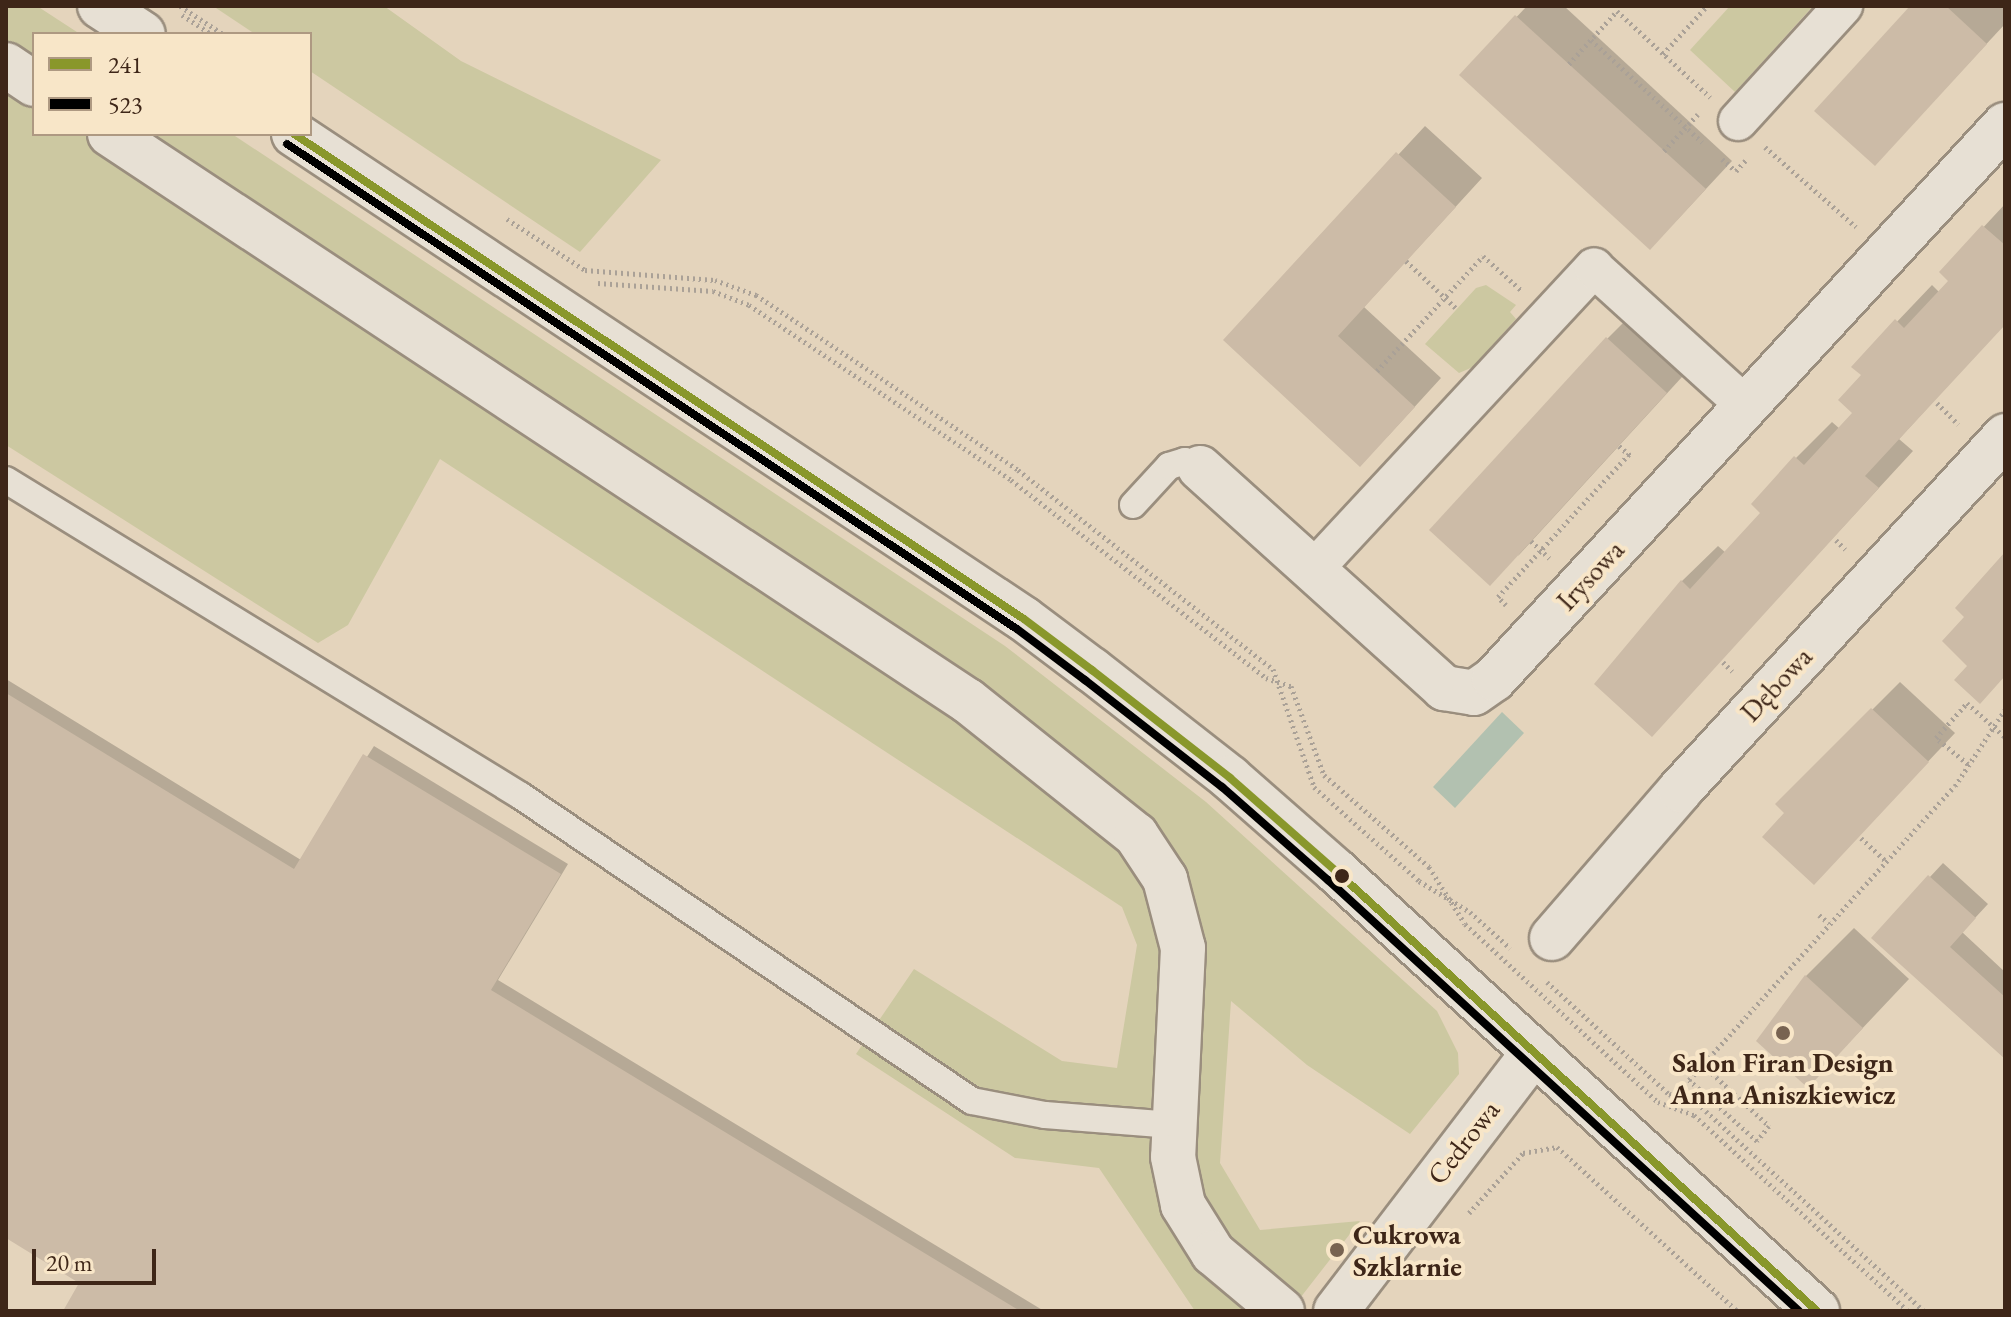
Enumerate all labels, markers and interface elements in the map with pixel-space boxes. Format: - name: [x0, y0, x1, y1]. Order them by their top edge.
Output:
- legend: [32, 32, 312, 136]
- text: 241: [108, 49, 143, 80]
- text: 523: [108, 89, 143, 120]
- street label: Irysowa: [1549, 533, 1631, 617]
- street label: Dębowa: [1733, 640, 1819, 728]
- unlabelled marker: [1334, 868, 1350, 884]
- marker: Salon Firan Design Anna Aniszkiewicz: [1774, 1024, 1792, 1042]
- place label: Salon Firan Design Anna Aniszkiewicz: [1670, 1045, 1896, 1111]
- street label: Cedrowa: [1420, 1093, 1506, 1191]
- place label: Cukrowa Szklarnie: [1353, 1217, 1462, 1283]
- scale bar: [36, 1233, 160, 1283]
- marker: Cukrowa Szklarnie: [1328, 1241, 1346, 1259]
- text: 20 m: [46, 1247, 93, 1278]

